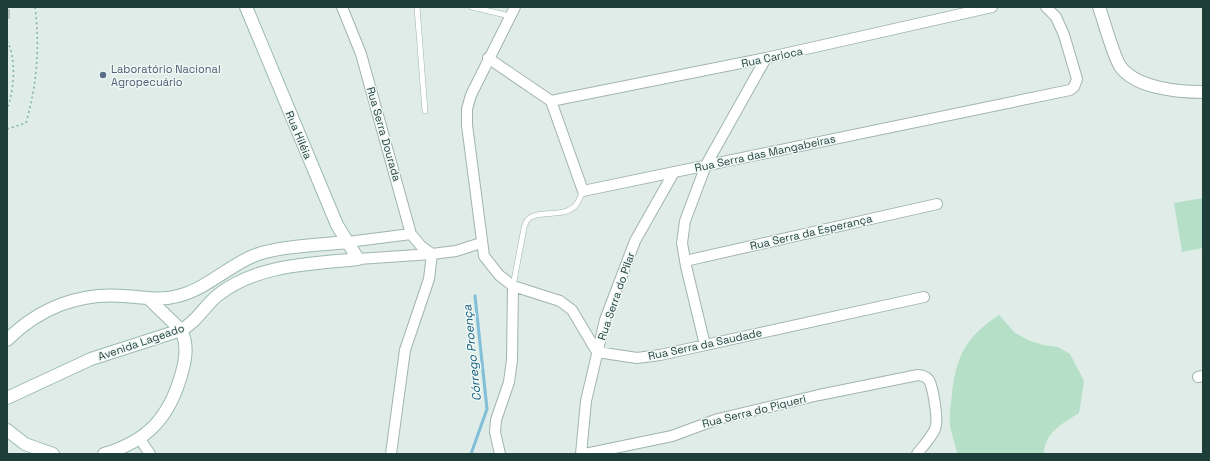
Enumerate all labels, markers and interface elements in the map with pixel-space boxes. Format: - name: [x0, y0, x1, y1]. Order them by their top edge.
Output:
- street label: Rua Carioca: [740, 43, 805, 70]
- place label: Laboratório Nacional Agropecuário: [111, 62, 221, 89]
- marker: Laboratório Nacional Agropecuário: [98, 70, 108, 80]
- street label: Rua Serra Dourada: [364, 85, 404, 184]
- street label: Rua Hiléia: [283, 109, 316, 162]
- street label: Rua Serra das Mangabeiras: [693, 131, 837, 175]
- street label: Rua Serra da Esperança: [748, 211, 874, 253]
- street label: Rua Serra do Pilar: [594, 250, 638, 342]
- water label: Córrego Proença: [459, 304, 485, 402]
- street label: Avenida Lageado: [96, 321, 186, 363]
- street label: Rua Serra da Saudade: [647, 325, 763, 363]
- street label: Rua Serra do Piqueri: [701, 391, 808, 431]

